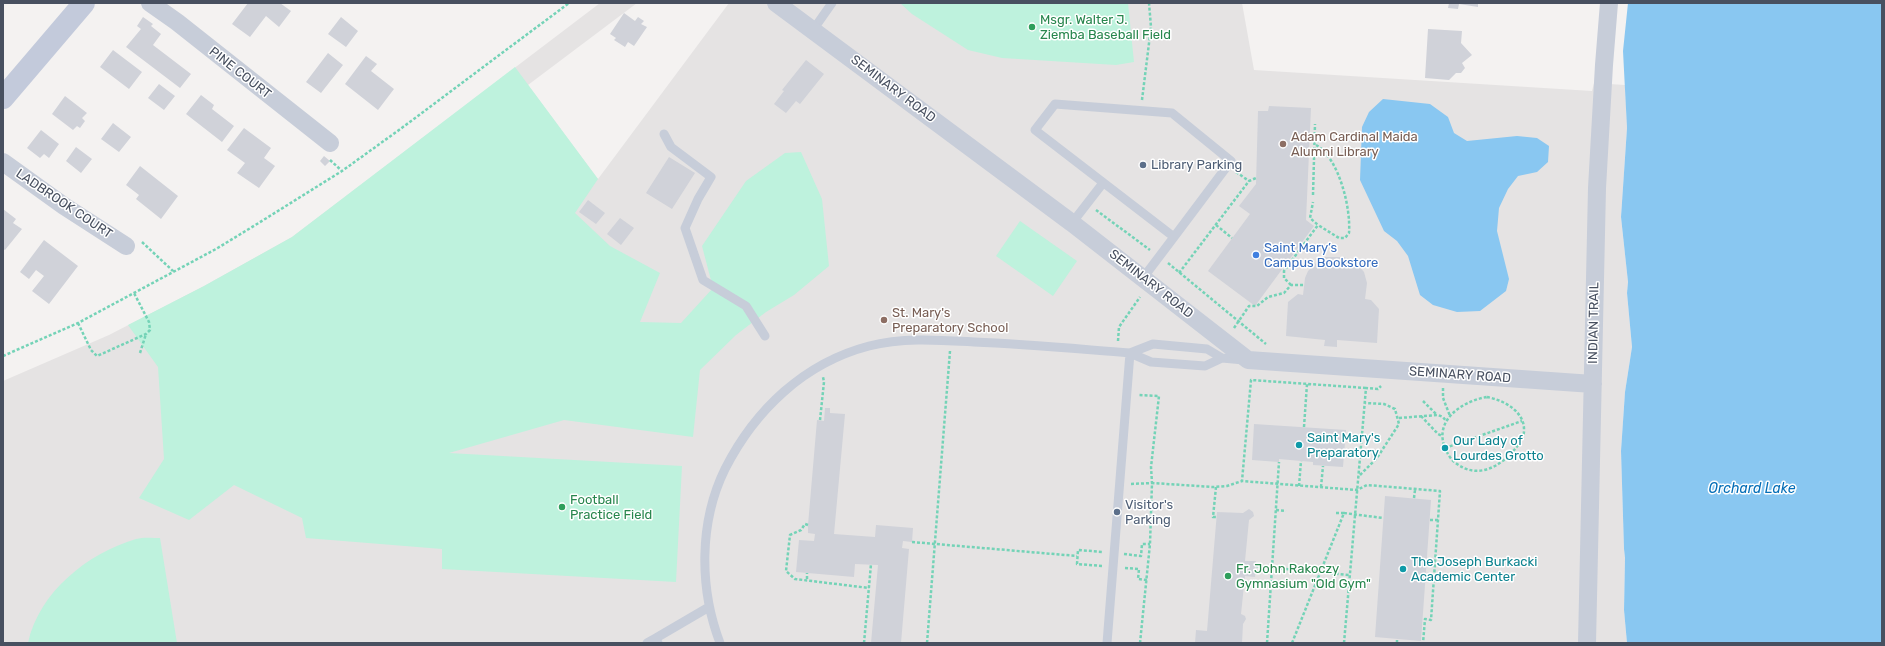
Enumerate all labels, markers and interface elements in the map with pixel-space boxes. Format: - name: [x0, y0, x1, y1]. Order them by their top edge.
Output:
- place label: Msgr. Walter J. Ziemba Baseball Field: [1040, 12, 1171, 43]
- marker: Msgr. Walter J. Ziemba Baseball Field: [1027, 22, 1037, 32]
- street label: PINE COURT: [206, 44, 274, 102]
- street label: SEMINARY ROAD: [848, 52, 938, 126]
- place label: Adam Cardinal Maida Alumni Library: [1291, 129, 1418, 160]
- marker: Adam Cardinal Maida Alumni Library: [1278, 139, 1288, 149]
- place label: Library Parking: [1151, 157, 1242, 173]
- marker: Library Parking: [1138, 160, 1148, 170]
- street label: LADBROOK COURT: [13, 166, 115, 242]
- place label: Saint Mary’s Campus Bookstore: [1264, 240, 1378, 271]
- street label: SEMINARY ROAD: [1106, 246, 1196, 322]
- marker: Saint Mary’s Campus Bookstore: [1251, 250, 1261, 260]
- street label: INDIAN TRAIL: [1585, 282, 1603, 364]
- place label: St. Mary's Preparatory School: [892, 305, 1008, 336]
- marker: St. Mary's Preparatory School: [879, 315, 889, 325]
- street label: SEMINARY ROAD: [1408, 364, 1512, 386]
- place label: Saint Mary's Preparatory: [1307, 430, 1380, 461]
- place label: Our Lady of Lourdes Grotto: [1453, 433, 1544, 464]
- marker: Saint Mary's Preparatory: [1294, 440, 1304, 450]
- marker: Our Lady of Lourdes Grotto: [1440, 443, 1450, 453]
- water label: Orchard Lake: [1709, 481, 1795, 497]
- place label: Football Practice Field: [570, 492, 652, 523]
- place label: Visitor's Parking: [1125, 497, 1173, 528]
- marker: Football Practice Field: [557, 502, 567, 512]
- marker: Visitor's Parking: [1112, 507, 1122, 517]
- place label: The Joseph Burkacki Academic Center: [1411, 554, 1537, 585]
- place label: Fr. John Rakoczy Gymnasium "Old Gym": [1236, 561, 1371, 592]
- marker: The Joseph Burkacki Academic Center: [1398, 564, 1408, 574]
- marker: Fr. John Rakoczy Gymnasium "Old Gym": [1223, 571, 1233, 581]

